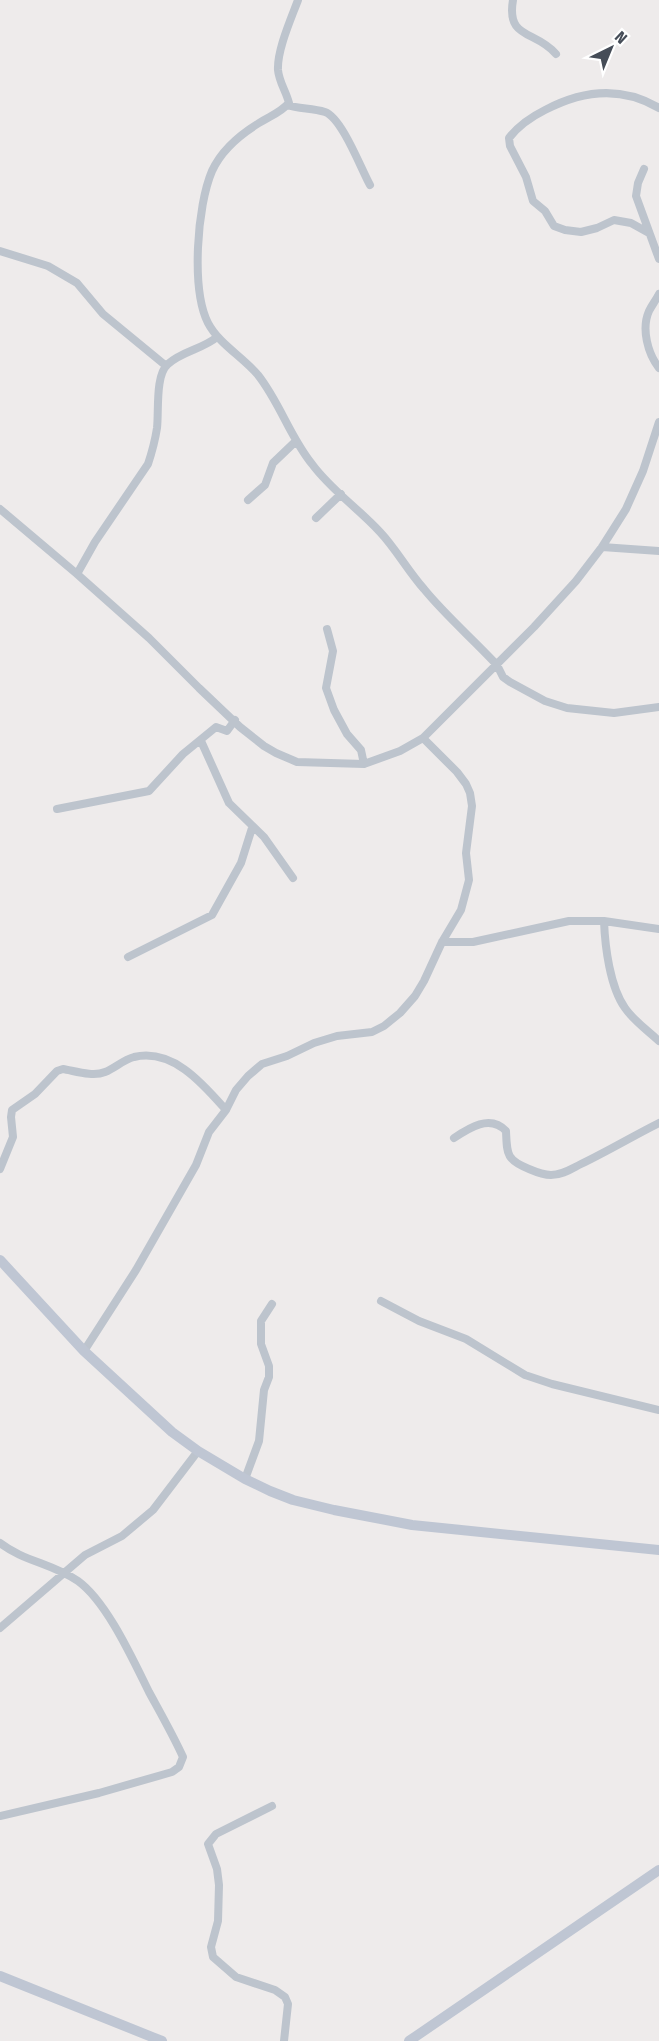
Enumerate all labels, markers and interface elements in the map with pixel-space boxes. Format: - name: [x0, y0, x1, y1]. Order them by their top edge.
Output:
- north arrow: [581, 18, 641, 78]
- text: N: [611, 27, 631, 48]

